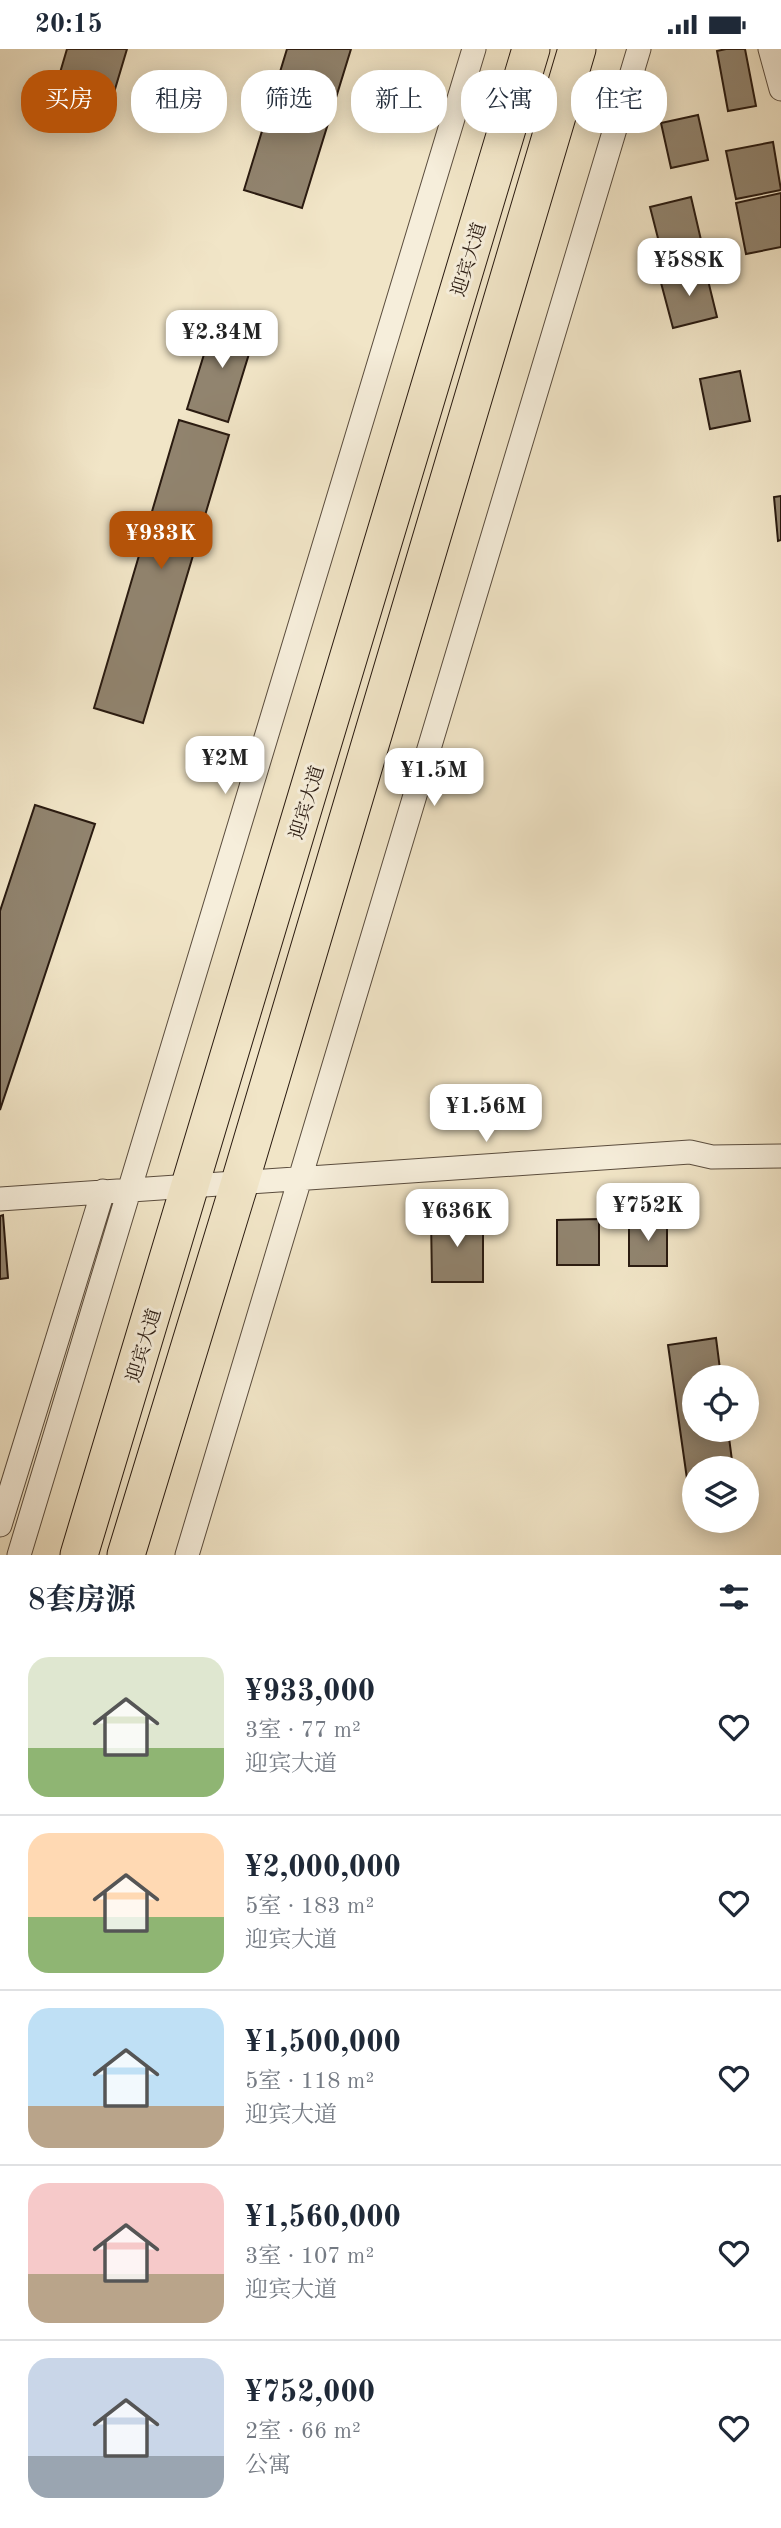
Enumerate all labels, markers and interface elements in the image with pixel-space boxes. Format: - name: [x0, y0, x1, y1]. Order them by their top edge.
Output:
- text: 20:15: [35, 12, 103, 38]
- chip: 买房: [21, 70, 117, 133]
- chip: 租房: [131, 70, 227, 133]
- chip: 筛选: [241, 70, 337, 133]
- chip: 新上: [351, 70, 447, 133]
- chip: 公寓: [461, 70, 557, 133]
- chip: 住宅: [571, 70, 667, 133]
- street label: 迎宾大道: [447, 220, 491, 299]
- pin: ¥588K: [640, 239, 738, 298]
- text: ¥588K: [653, 249, 725, 272]
- pin: ¥2.34M: [165, 311, 279, 370]
- text: ¥2.34M: [182, 321, 262, 344]
- pin: ¥933K: [112, 511, 210, 571]
- text: ¥933K: [125, 522, 197, 545]
- pin: ¥2M: [191, 737, 259, 796]
- text: ¥2M: [201, 747, 249, 770]
- pin: ¥1.5M: [385, 749, 483, 808]
- text: ¥1.5M: [401, 759, 467, 782]
- street label: 迎宾大道: [285, 763, 329, 842]
- pin: ¥1.56M: [429, 1085, 543, 1144]
- text: ¥1.56M: [446, 1095, 526, 1118]
- pin: ¥752K: [599, 1183, 697, 1243]
- pin: ¥636K: [408, 1189, 506, 1249]
- text: ¥752K: [612, 1194, 684, 1217]
- text: ¥636K: [421, 1200, 493, 1223]
- street label: 迎宾大道: [122, 1306, 166, 1385]
- map controls: [682, 1365, 759, 1533]
- button: locate: [682, 1365, 759, 1442]
- button: layers: [682, 1456, 759, 1533]
- icon: filters: [715, 1578, 753, 1616]
- text: 8套房源: [28, 1586, 135, 1616]
- text: ¥933,000: [245, 1677, 375, 1707]
- icon: home: [84, 1685, 168, 1769]
- icon: heart: [715, 1708, 753, 1746]
- text: 3室 · 77 m²: [245, 1719, 361, 1742]
- text: 迎宾大道: [245, 1753, 337, 1776]
- text: ¥2,000,000: [245, 1853, 401, 1883]
- icon: home: [84, 1861, 168, 1945]
- icon: heart: [715, 1884, 753, 1922]
- text: 5室 · 183 m²: [245, 1895, 374, 1918]
- text: 迎宾大道: [245, 1929, 337, 1952]
- text: ¥1,500,000: [245, 2028, 401, 2058]
- icon: home: [84, 2036, 168, 2120]
- icon: heart: [715, 2059, 753, 2097]
- text: 5室 · 118 m²: [245, 2070, 374, 2093]
- text: 迎宾大道: [245, 2104, 337, 2127]
- text: ¥1,560,000: [245, 2203, 401, 2233]
- icon: home: [84, 2211, 168, 2295]
- icon: heart: [715, 2234, 753, 2272]
- text: 3室 · 107 m²: [245, 2245, 374, 2268]
- text: 迎宾大道: [245, 2279, 337, 2302]
- text: ¥752,000: [245, 2378, 375, 2408]
- icon: home: [84, 2386, 168, 2470]
- icon: heart: [715, 2409, 753, 2447]
- text: 2室 · 66 m²: [245, 2420, 361, 2443]
- text: 公寓: [245, 2454, 291, 2477]

